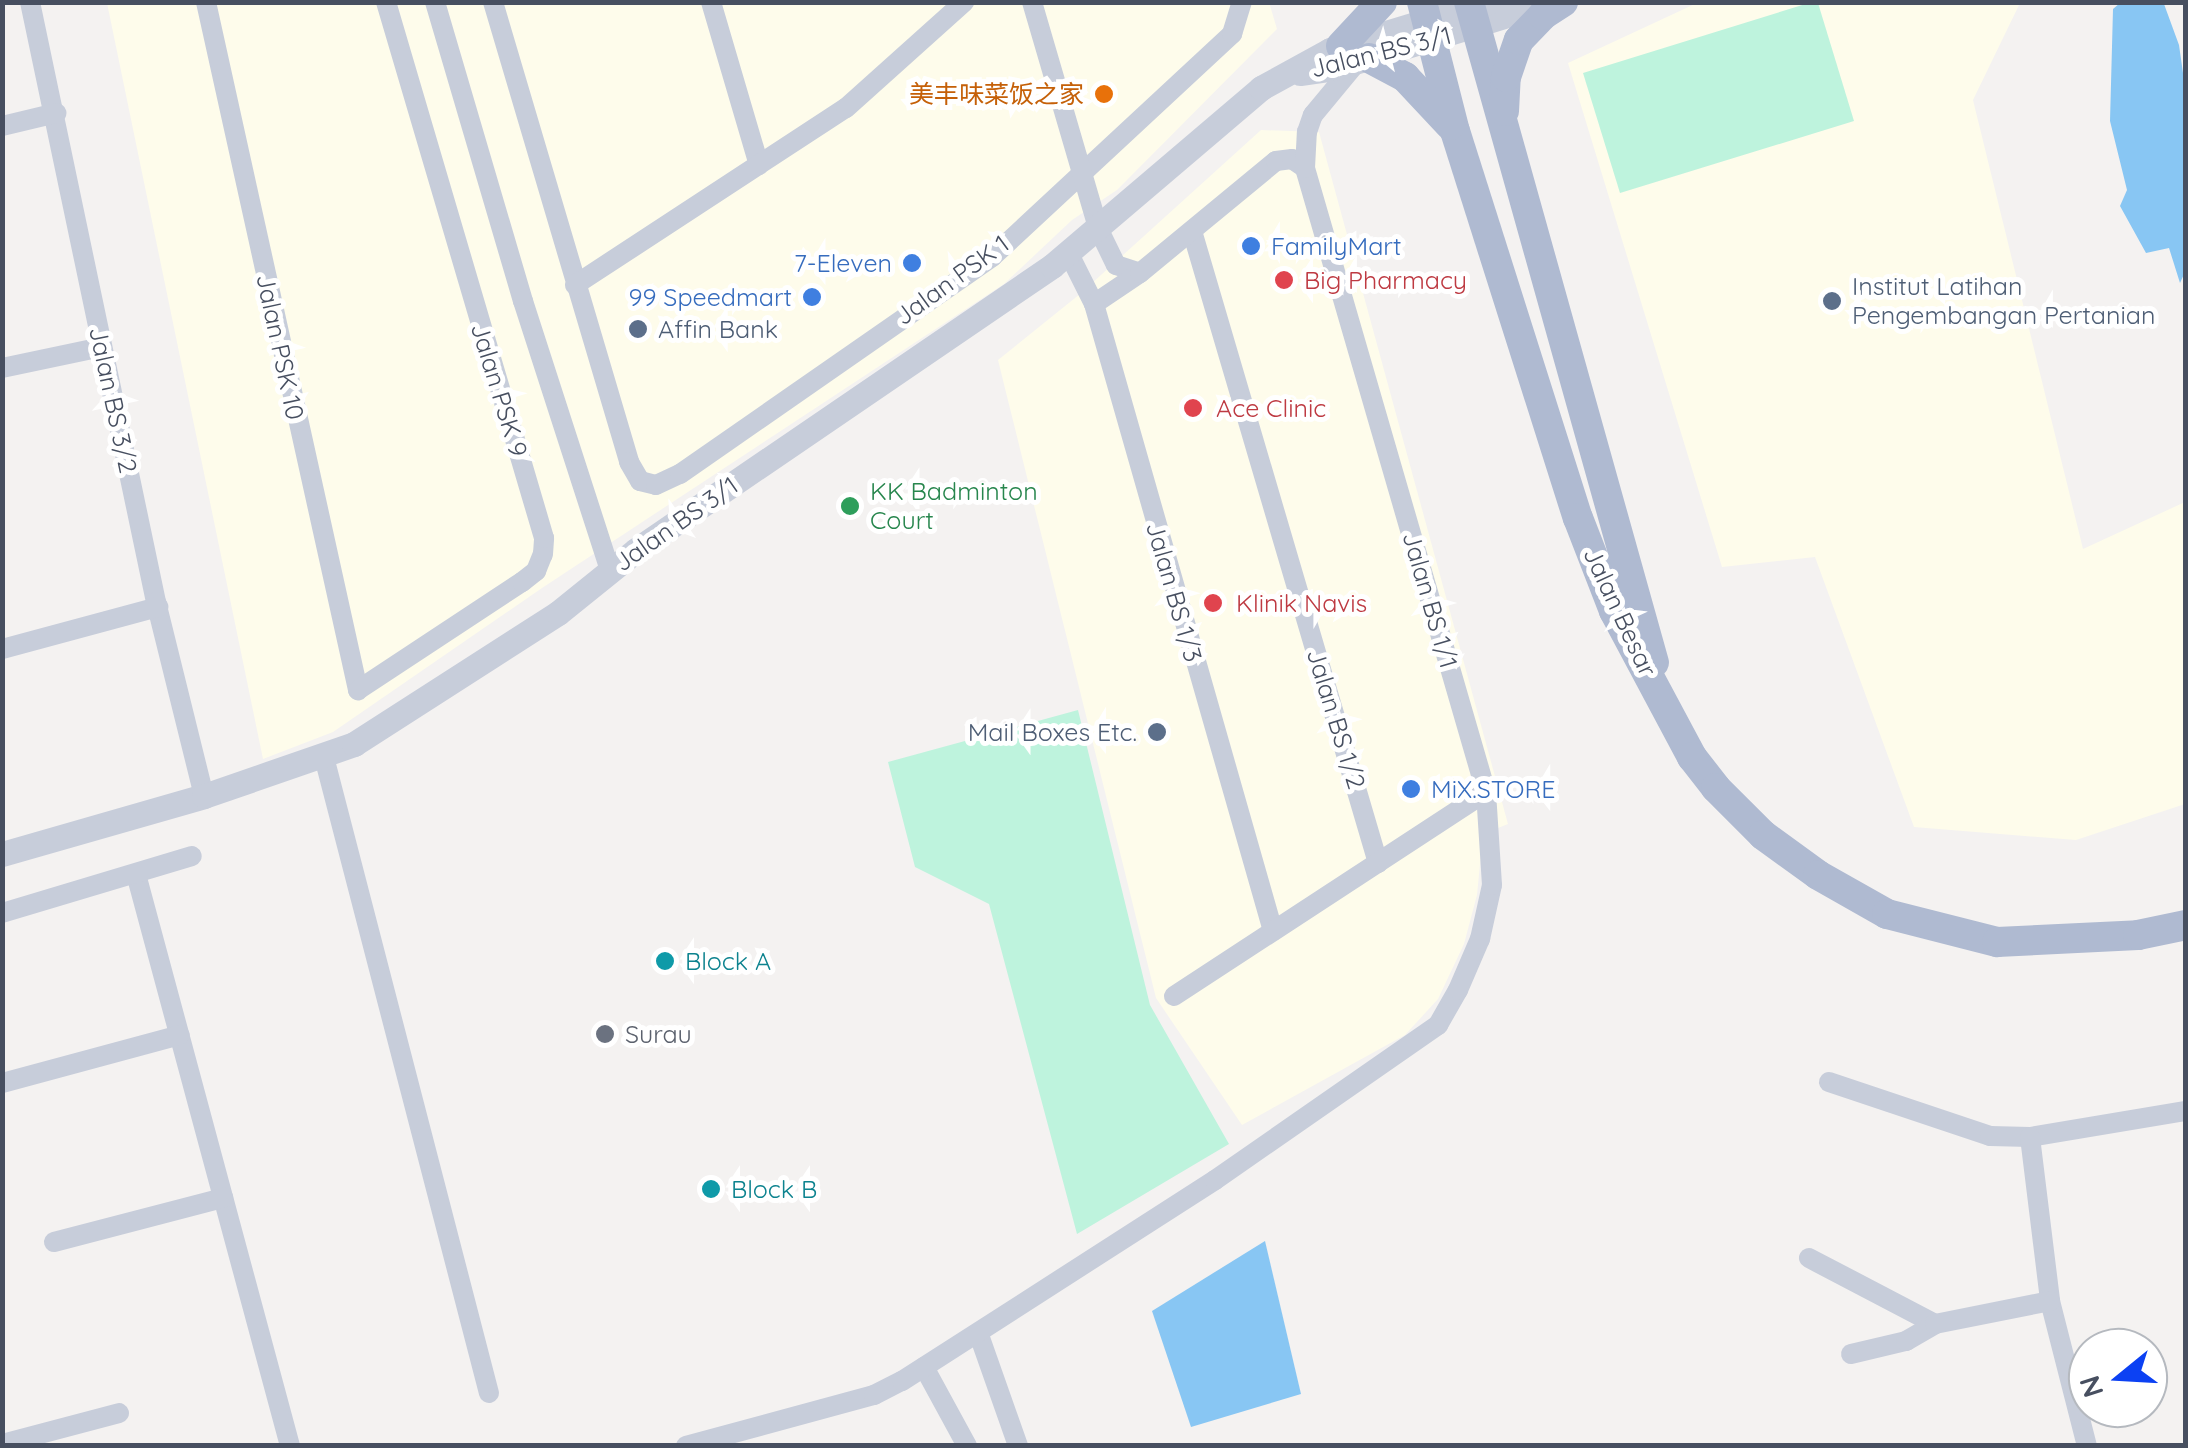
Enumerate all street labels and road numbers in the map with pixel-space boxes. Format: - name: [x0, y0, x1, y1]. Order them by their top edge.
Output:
- street label: Jalan BS 3/1: [1307, 20, 1455, 84]
- street label: Jalan PSK 1: [889, 229, 1015, 331]
- street label: Jalan PSK 10: [250, 271, 310, 423]
- street label: Jalan PSK 9: [464, 320, 534, 460]
- street label: Jalan BS 3/2: [83, 324, 143, 476]
- street label: Jalan BS 3/1: [608, 470, 744, 578]
- street label: Jalan BS 1/3: [1140, 519, 1208, 665]
- street label: Jalan BS 1/1: [1396, 528, 1464, 672]
- street label: Jalan Besar: [1577, 543, 1663, 681]
- street label: Jalan BS 1/2: [1300, 645, 1372, 793]

